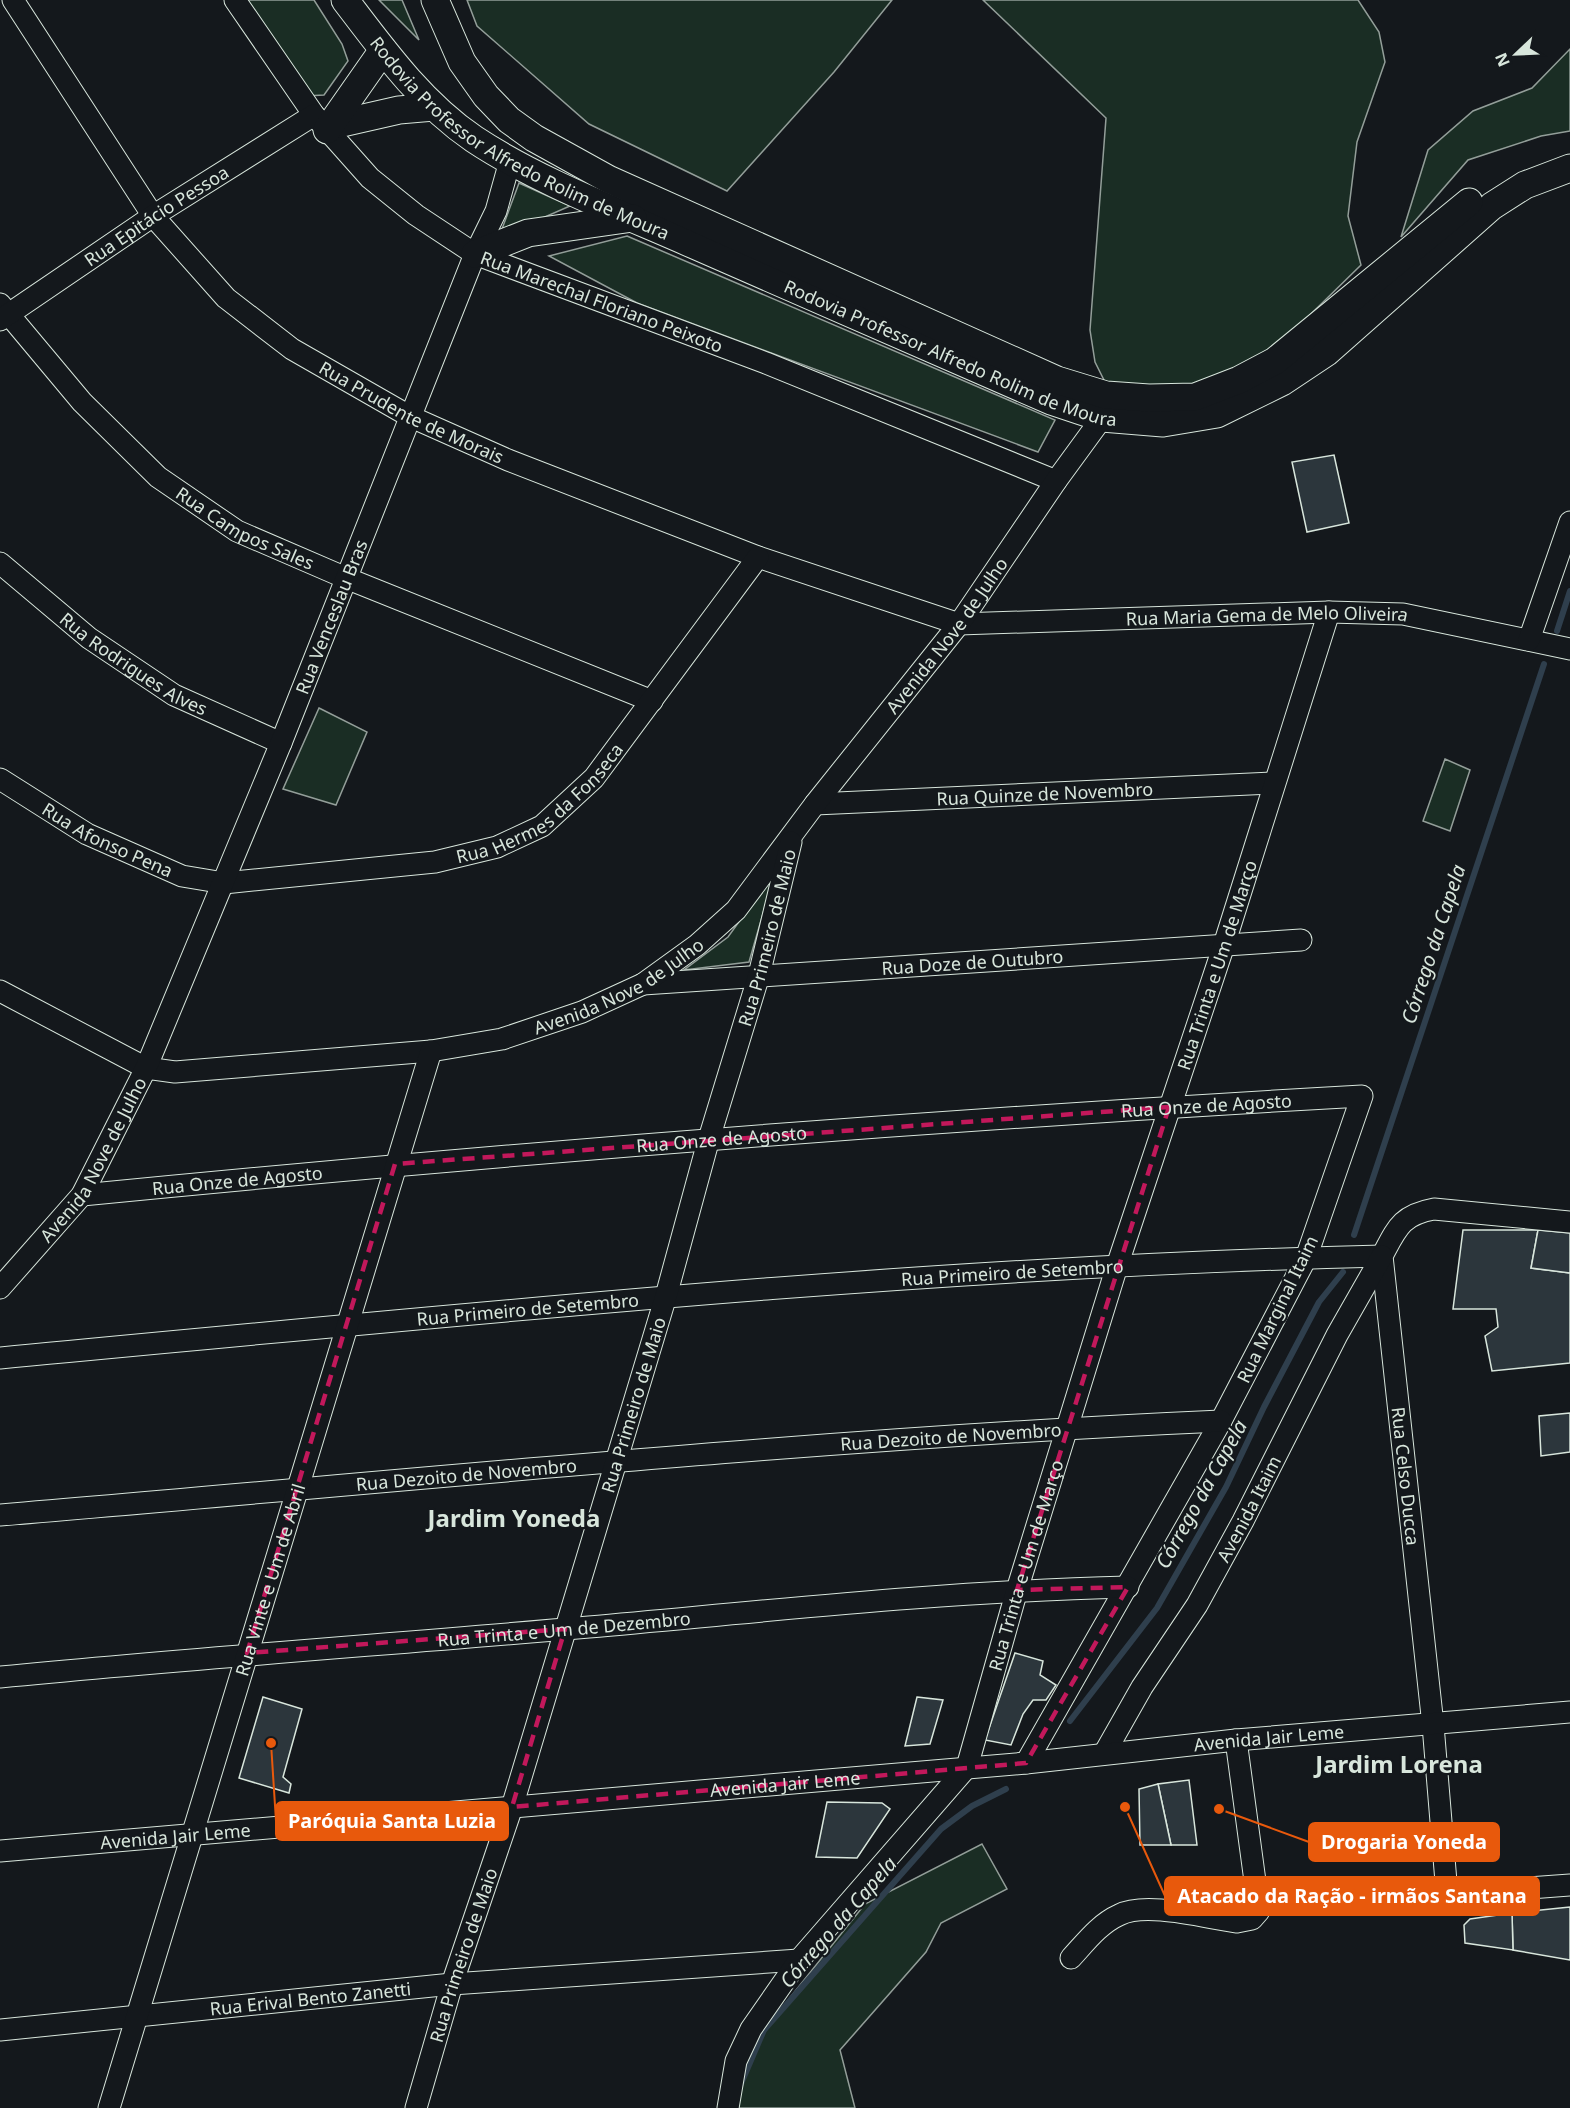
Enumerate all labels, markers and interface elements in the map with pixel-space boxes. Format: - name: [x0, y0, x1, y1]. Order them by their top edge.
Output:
- north arrow: [1486, 24, 1546, 84]
- street label: Rodovia Professor Alfredo Rolim de Moura: [365, 31, 673, 245]
- text: N: [1490, 50, 1515, 70]
- street label: Rua Epitácio Pessoa: [79, 160, 233, 271]
- street label: Rua Marechal Floriano Peixoto: [477, 245, 726, 358]
- street label: Rodovia Professor Alfredo Rolim de Moura: [781, 274, 1118, 431]
- street label: Rua Prudente de Morais: [315, 355, 508, 469]
- street label: Rua Campos Sales: [171, 481, 318, 575]
- street label: Rua Venceslau Bras: [290, 536, 373, 698]
- street label: Avenida Nove de Julho: [880, 553, 1013, 718]
- street label: Rua Maria Gema de Melo Oliveira: [1125, 600, 1411, 631]
- street label: Rua Rodrigues Alves: [55, 607, 211, 720]
- street label: Rua Hermes da Fonseca: [454, 738, 628, 868]
- street label: Rua Quinze de Novembro: [936, 777, 1154, 810]
- street label: Rua Afonso Pena: [38, 797, 177, 882]
- street label: Rua Primeiro de Maio: [732, 847, 801, 1029]
- street label: Rua Trinta e Um de Março: [1171, 857, 1262, 1073]
- water label: Córrego da Capela: [1395, 861, 1471, 1027]
- street label: Avenida Nove de Julho: [530, 932, 708, 1039]
- street label: Rua Doze de Outubro: [881, 944, 1064, 980]
- street label: Avenida Nove de Julho: [34, 1073, 152, 1247]
- street label: Rua Onze de Agosto: [1120, 1088, 1292, 1122]
- street label: Rua Onze de Agosto: [635, 1120, 808, 1157]
- street label: Rua Onze de Agosto: [151, 1160, 324, 1200]
- street label: Rua Marginal Itaim: [1231, 1231, 1323, 1387]
- street label: Rua Primeiro de Setembro: [900, 1254, 1124, 1291]
- street label: Rua Primeiro de Setembro: [416, 1287, 640, 1331]
- street label: Rua Primeiro de Maio: [595, 1314, 671, 1496]
- street label: Rua Celso Ducca: [1386, 1406, 1425, 1547]
- water label: Córrego da Capela: [1149, 1415, 1253, 1573]
- street label: Rua Dezoito de Novembro: [839, 1417, 1062, 1456]
- street label: Avenida Itaim: [1211, 1451, 1286, 1566]
- street label: Rua Dezoito de Novembro: [355, 1453, 578, 1496]
- street label: Rua Trinta e Um de Março: [983, 1457, 1069, 1674]
- street label: Rua Vinte e Um de Abril: [229, 1481, 310, 1679]
- district label: Jardim Yoneda: [426, 1501, 600, 1534]
- street label: Rua Trinta e Um de Dezembro: [437, 1606, 692, 1652]
- street label: Avenida Jair Leme: [1192, 1719, 1345, 1757]
- district label: Jardim Lorena: [1313, 1747, 1483, 1780]
- street label: Avenida Jair Leme: [709, 1765, 861, 1802]
- callout: Paróquia Santa Luzia: [276, 1802, 508, 1840]
- text: Paróquia Santa Luzia: [288, 1807, 496, 1834]
- street label: Avenida Jair Leme: [99, 1818, 252, 1854]
- callout: Drogaria Yoneda: [1309, 1823, 1499, 1861]
- text: Drogaria Yoneda: [1321, 1828, 1487, 1855]
- water label: Córrego da Capela: [773, 1851, 903, 1993]
- street label: Rua Primeiro de Maio: [424, 1865, 503, 2045]
- callout: Atacado da Ração - irmãos Santana: [1165, 1877, 1539, 1915]
- text: Atacado da Ração - irmãos Santana: [1177, 1882, 1527, 1909]
- street label: Rua Erival Bento Zanetti: [209, 1976, 412, 2021]

